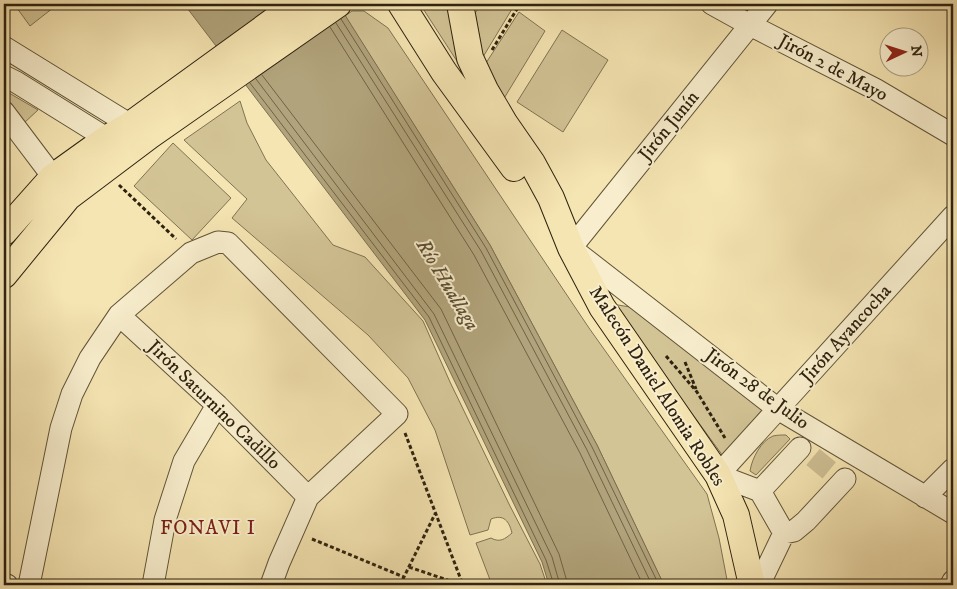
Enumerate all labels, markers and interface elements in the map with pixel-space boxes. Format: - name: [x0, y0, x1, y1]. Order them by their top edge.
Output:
- north arrow: [880, 28, 930, 78]
- street label: Jirón 2 de Mayo: [773, 29, 892, 106]
- text: N: [907, 45, 925, 58]
- street label: Jirón Junín: [633, 86, 704, 167]
- water label: Río Huallaga: [409, 234, 484, 335]
- street label: Jirón Ayancocha: [794, 280, 896, 390]
- street label: Malecón Daniel Alomia Robles: [584, 282, 730, 490]
- street label: Jirón Saturnino Cadillo: [141, 334, 285, 475]
- street label: Jirón 28 de Julio: [699, 342, 813, 434]
- district label: FONAVI I: [160, 516, 256, 541]

